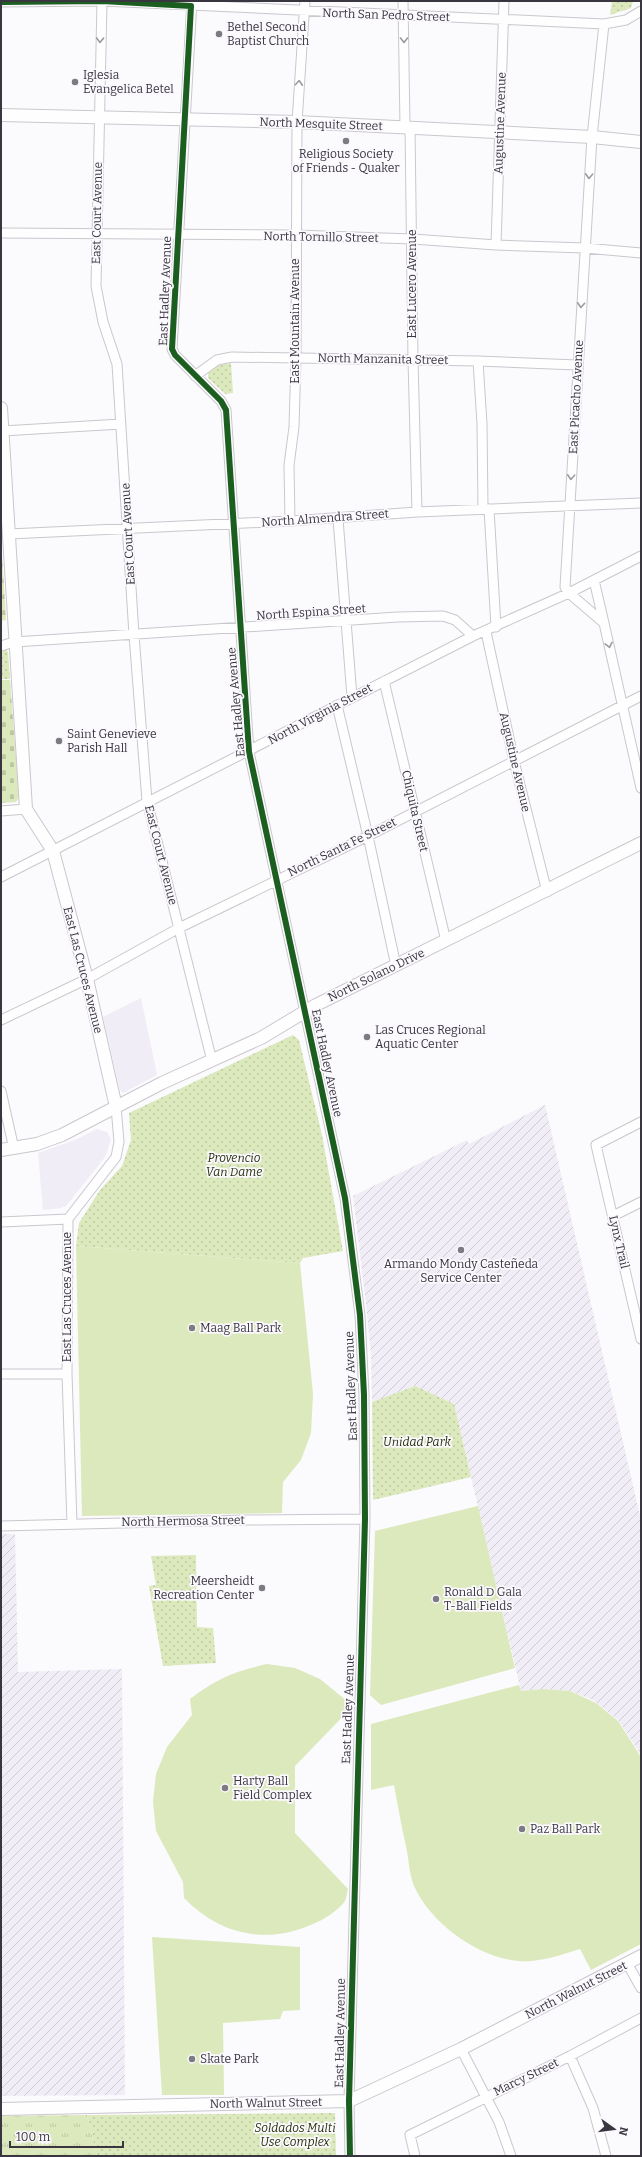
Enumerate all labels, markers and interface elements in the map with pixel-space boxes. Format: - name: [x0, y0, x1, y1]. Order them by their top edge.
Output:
- street label: North San Pedro Street: [322, 6, 451, 24]
- place label: Bethel Second Baptist Church: [227, 20, 310, 48]
- marker: Bethel Second Baptist Church: [214, 29, 224, 39]
- one-way arrow: [96, 37, 105, 43]
- one-way arrow: [400, 37, 408, 43]
- place label: Iglesia Evangelica Betel: [83, 68, 174, 96]
- street label: Augustine Avenue: [491, 72, 509, 174]
- marker: Iglesia Evangelica Betel: [70, 77, 80, 87]
- one-way arrow: [295, 80, 304, 86]
- street label: North Mesquite Street: [259, 115, 384, 133]
- marker: Religious Society of Friends - Quaker: [341, 136, 351, 146]
- place label: Religious Society of Friends - Quaker: [292, 147, 400, 175]
- street label: East Court Avenue: [89, 162, 105, 264]
- one-way arrow: [585, 173, 594, 179]
- street label: North Tornillo Street: [263, 229, 379, 245]
- street label: East Lucero Avenue: [405, 229, 419, 339]
- street label: East Hadley Avenue: [156, 236, 174, 346]
- street label: East Mountain Avenue: [288, 258, 302, 384]
- one-way arrow: [577, 302, 585, 308]
- street label: East Picacho Avenue: [566, 340, 586, 454]
- street label: North Manzanita Street: [317, 351, 449, 367]
- one-way arrow: [567, 474, 576, 480]
- street label: East Court Avenue: [118, 483, 138, 585]
- street label: North Almendra Street: [261, 507, 390, 529]
- street label: North Espina Street: [256, 601, 367, 623]
- one-way arrow: [604, 642, 612, 648]
- street label: East Hadley Avenue: [224, 647, 248, 757]
- street label: North Virginia Street: [266, 680, 375, 747]
- street label: Augustine Avenue: [497, 711, 533, 813]
- place label: Saint Genevieve Parish Hall: [67, 727, 157, 755]
- marker: Saint Genevieve Parish Hall: [54, 736, 64, 746]
- street label: Chiquita Street: [399, 769, 431, 854]
- street label: East Court Avenue: [142, 804, 180, 906]
- street label: North Santa Fe Street: [285, 814, 399, 879]
- street label: East Las Cruces Avenue: [60, 905, 106, 1035]
- street label: North Solano Drive: [325, 946, 427, 1004]
- street label: East Hadley Avenue: [309, 1008, 345, 1118]
- place label: Las Cruces Regional Aquatic Center: [375, 1023, 486, 1051]
- marker: Las Cruces Regional Aquatic Center: [362, 1032, 372, 1042]
- park label: Provencio Van Dame: [206, 1151, 262, 1179]
- street label: Lynx Trail: [606, 1214, 632, 1271]
- street label: East Las Cruces Avenue: [60, 1232, 74, 1362]
- marker: Armando Mondy Casteñeda Service Center: [456, 1245, 466, 1255]
- place label: Armando Mondy Casteñeda Service Center: [384, 1257, 539, 1285]
- place label: Maag Ball Park: [200, 1321, 282, 1335]
- marker: Maag Ball Park: [187, 1323, 197, 1333]
- street label: East Hadley Avenue: [342, 1331, 360, 1441]
- park label: Unidad Park: [383, 1435, 451, 1449]
- street label: North Hermosa Street: [121, 1513, 246, 1529]
- place label: Meersheidt Recreation Center: [153, 1574, 255, 1602]
- marker: Meersheidt Recreation Center: [257, 1583, 267, 1593]
- place label: Ronald D Gala T-Ball Fields: [444, 1585, 522, 1613]
- marker: Ronald D Gala T-Ball Fields: [431, 1594, 441, 1604]
- street label: East Hadley Avenue: [339, 1654, 357, 1764]
- place label: Harty Ball Field Complex: [233, 1774, 312, 1802]
- marker: Harty Ball Field Complex: [220, 1783, 230, 1793]
- place label: Paz Ball Park: [530, 1822, 600, 1836]
- marker: Paz Ball Park: [517, 1824, 527, 1834]
- street label: North Walnut Street: [523, 1958, 630, 2022]
- street label: East Hadley Avenue: [332, 1978, 348, 2088]
- place label: Skate Park: [200, 2052, 259, 2066]
- marker: Skate Park: [187, 2054, 197, 2064]
- street label: Marcy Street: [491, 2055, 561, 2099]
- street label: North Walnut Street: [210, 2095, 323, 2111]
- north arrow: [594, 2109, 634, 2149]
- park label: Soldados Multi Use Complex: [254, 2121, 336, 2149]
- scale bar: [10, 2123, 123, 2149]
- text: N: [616, 2126, 631, 2137]
- text: 100 m: [16, 2130, 51, 2144]

